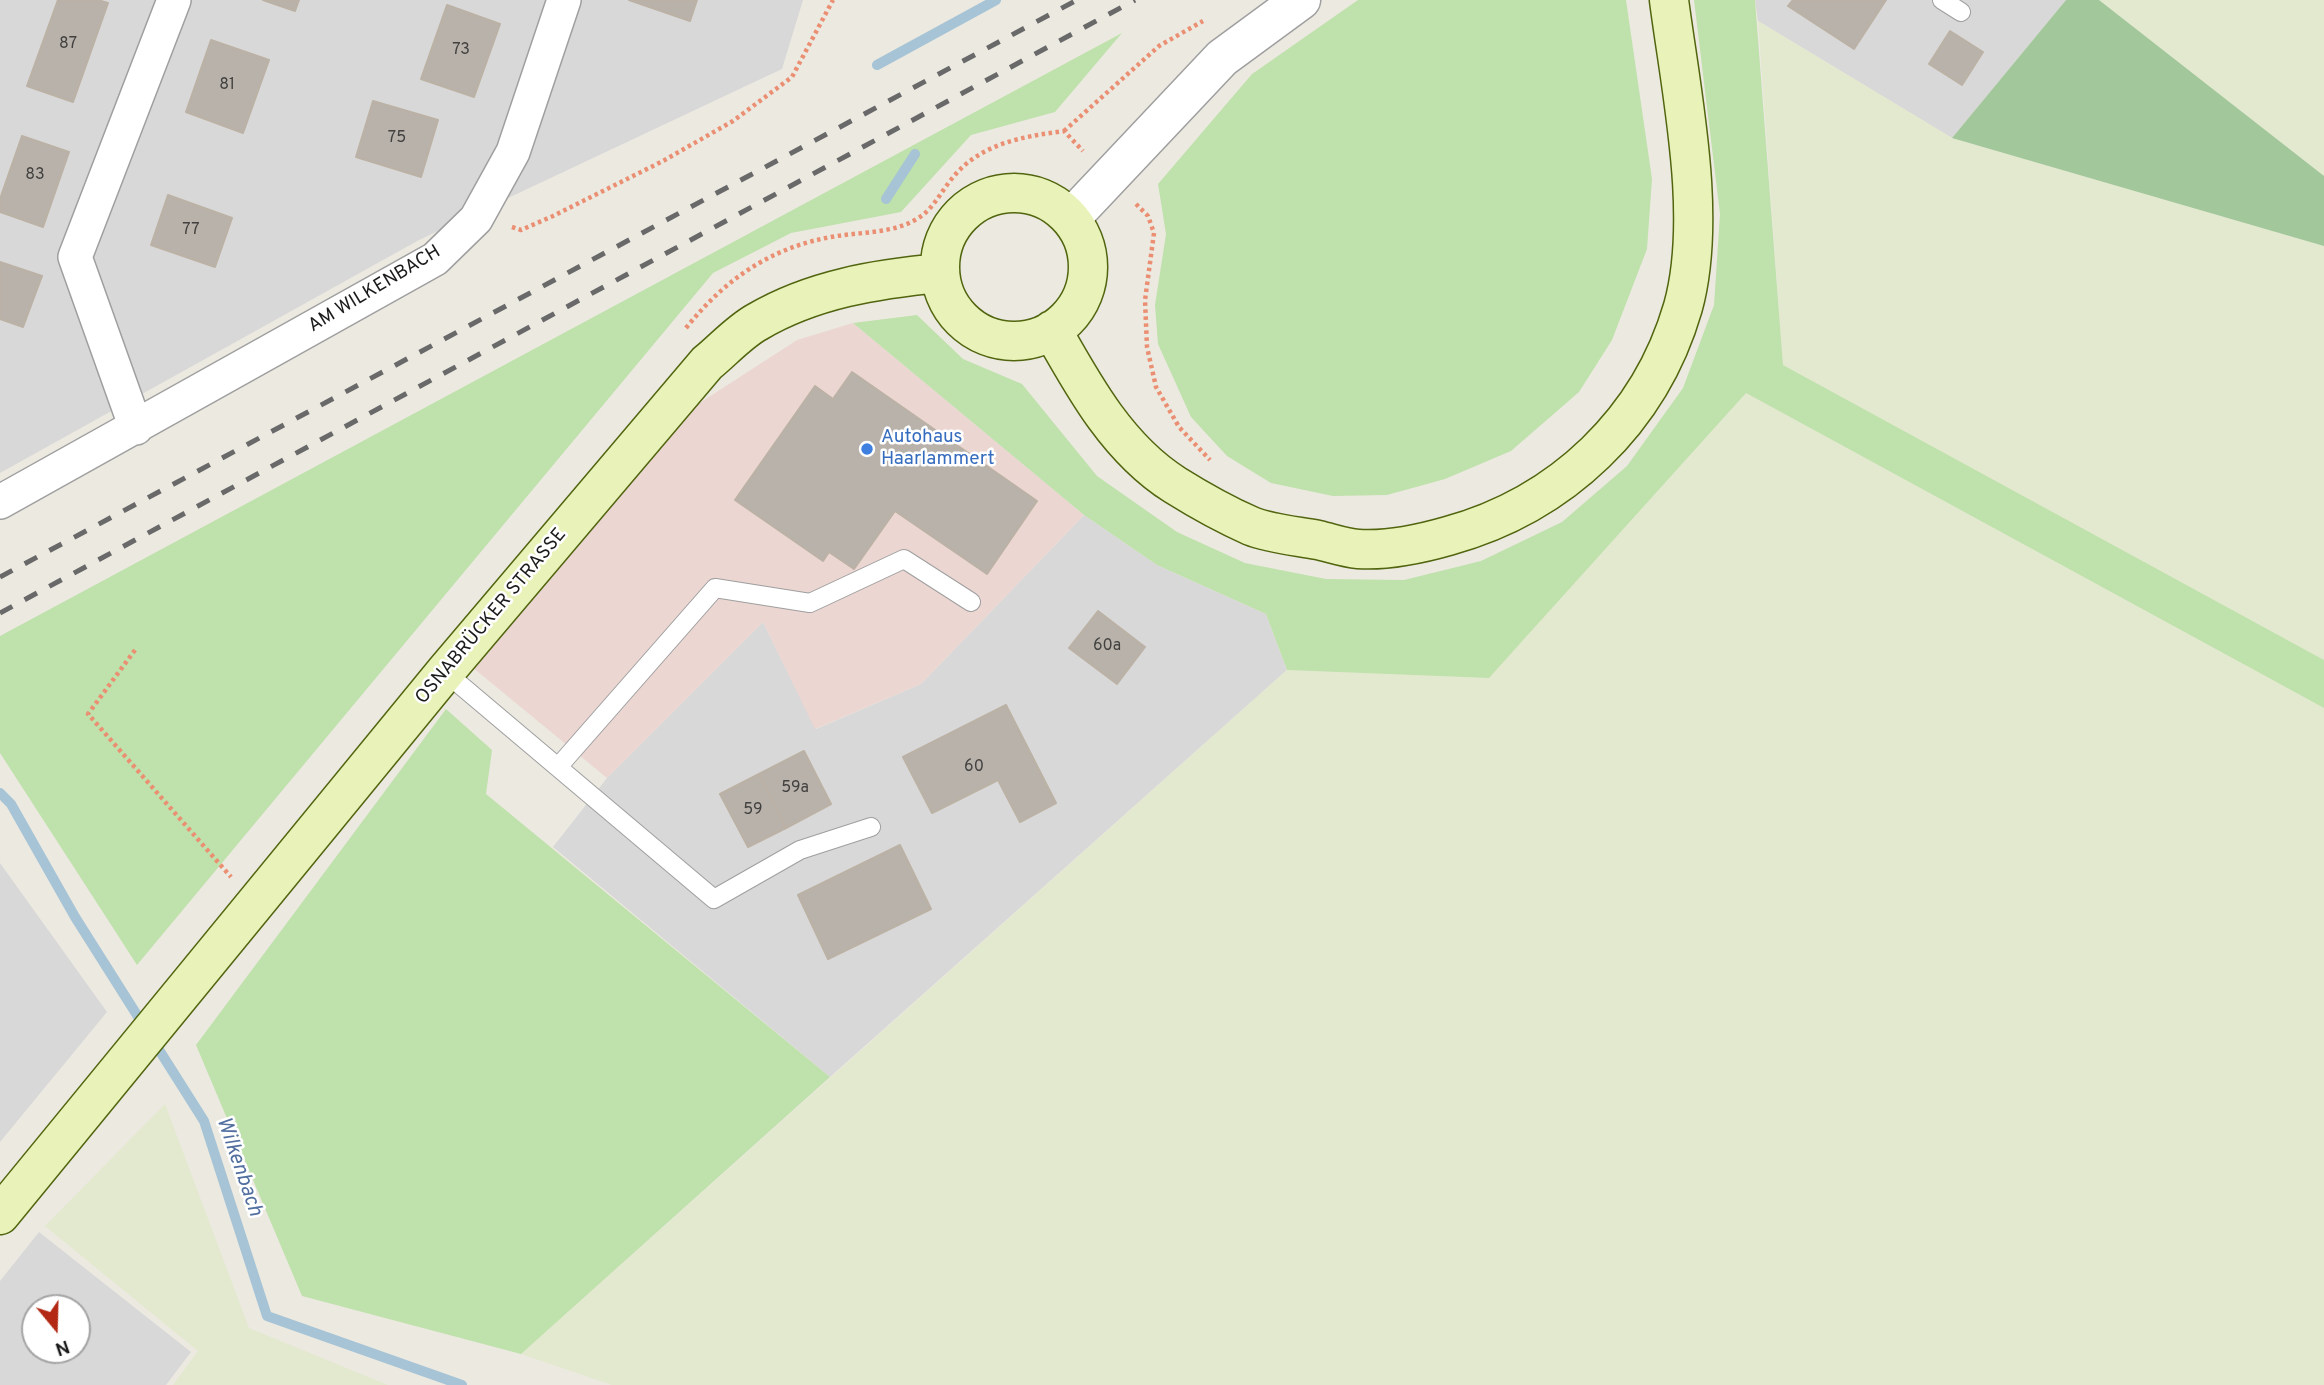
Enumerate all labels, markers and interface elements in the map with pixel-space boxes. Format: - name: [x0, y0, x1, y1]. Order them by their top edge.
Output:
- house number: 87: [59, 35, 77, 55]
- house number: 73: [452, 41, 470, 61]
- house number: 81: [219, 76, 235, 96]
- house number: 75: [388, 129, 406, 149]
- house number: 83: [25, 166, 45, 186]
- house number: 77: [182, 221, 200, 241]
- street label: AM WILKENBACH: [305, 241, 445, 339]
- place label: Autohaus Haarlammert: [881, 427, 995, 471]
- marker: Autohaus Haarlammert: [859, 441, 875, 457]
- street label: OSNABRÜCKER STRASSE: [412, 524, 572, 710]
- house number: 60a: [1093, 637, 1121, 657]
- house number: 60: [964, 758, 984, 778]
- house number: 59a: [781, 779, 809, 799]
- house number: 59: [743, 801, 763, 821]
- water label: Wilkenbach: [209, 1114, 267, 1220]
- north arrow: [21, 1294, 91, 1364]
- text: N: [52, 1333, 73, 1361]

